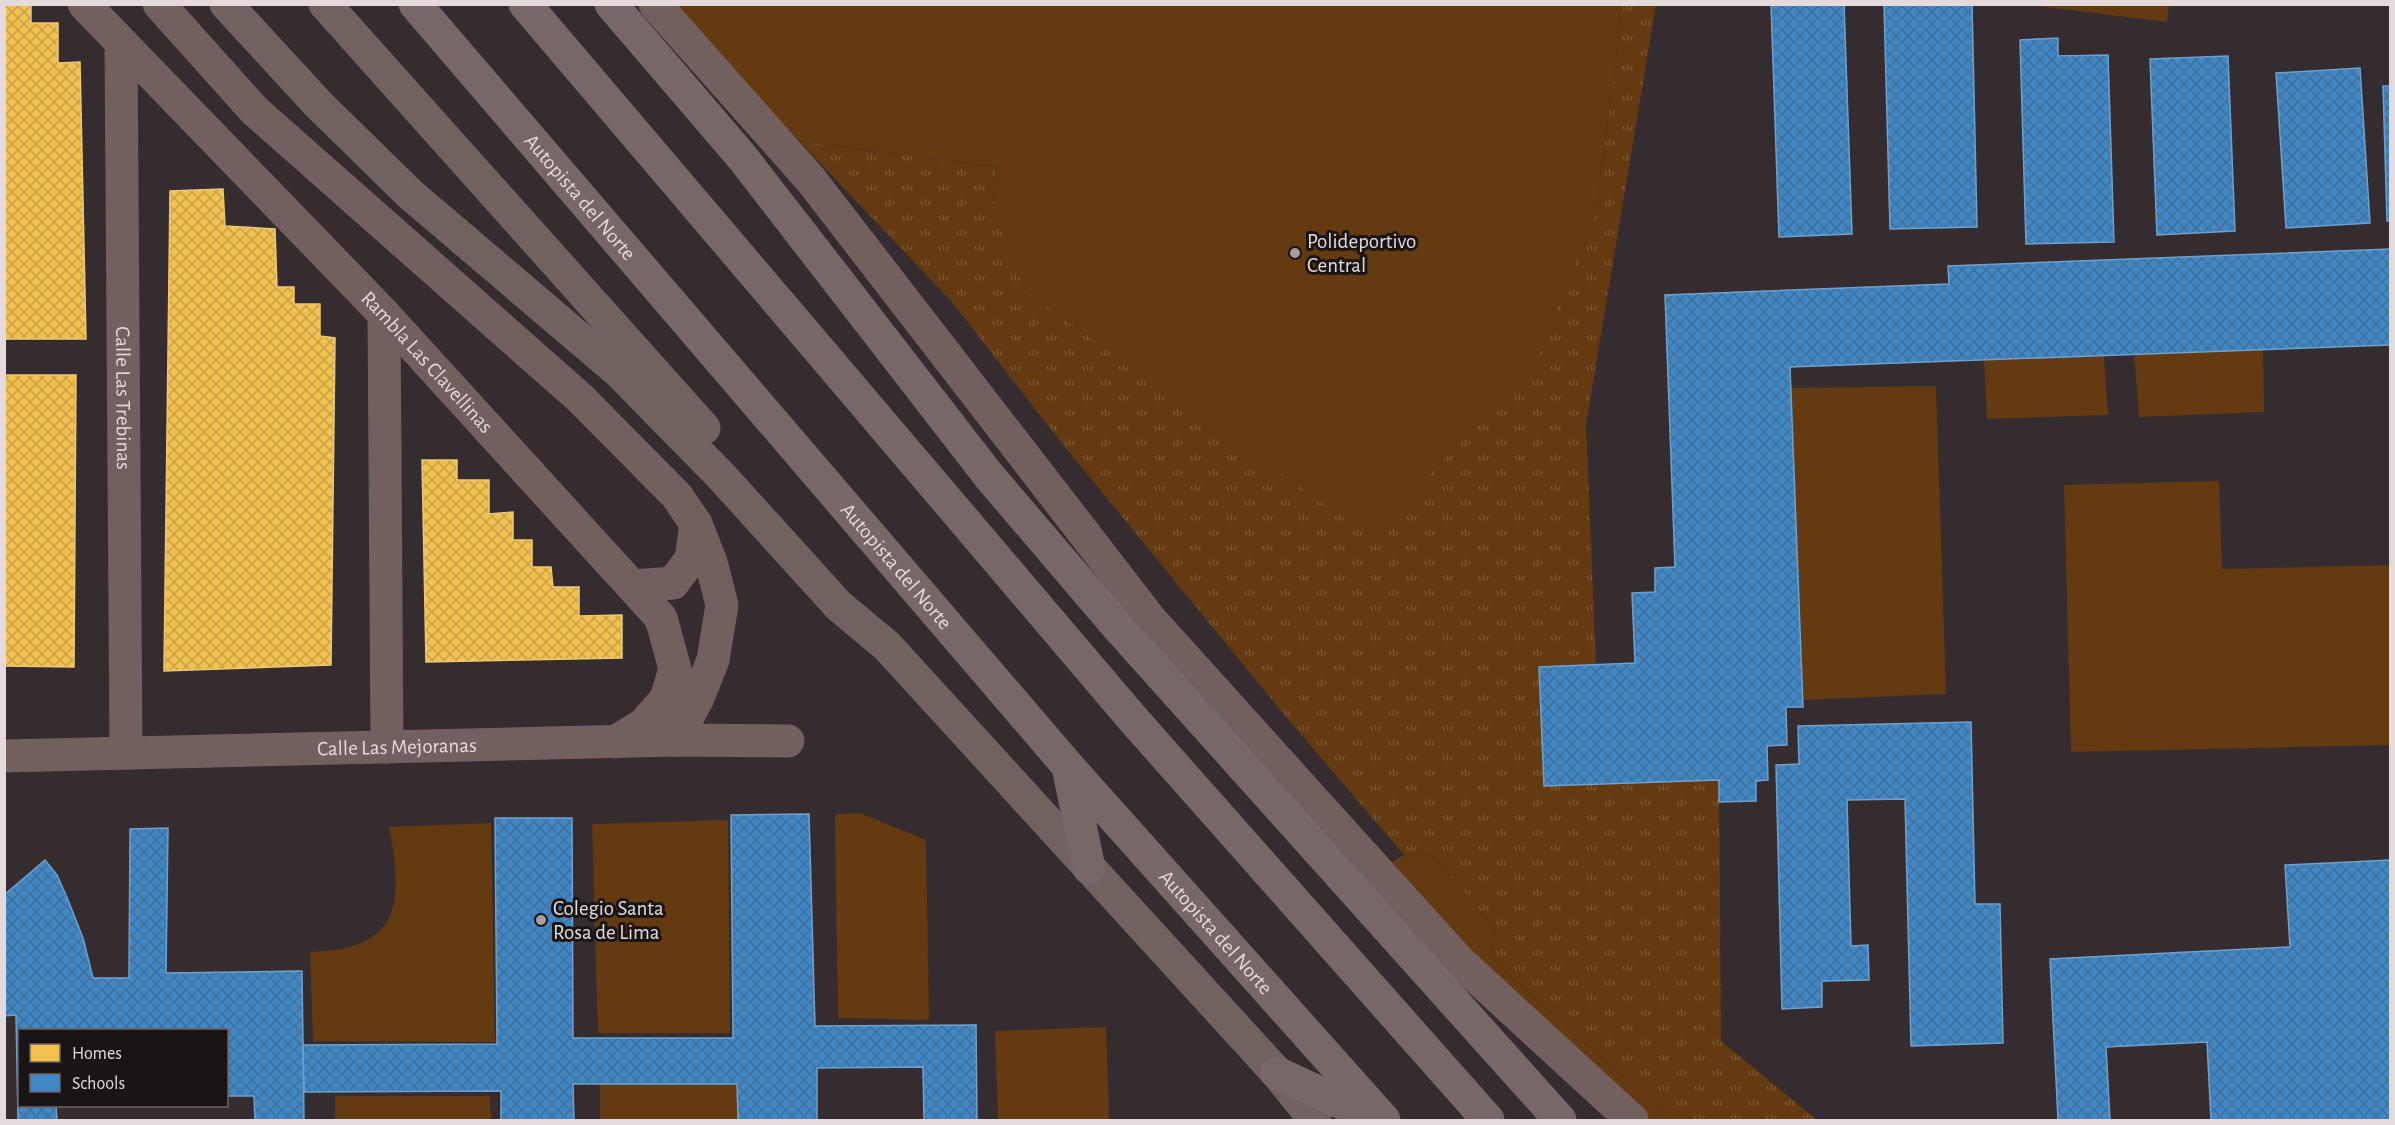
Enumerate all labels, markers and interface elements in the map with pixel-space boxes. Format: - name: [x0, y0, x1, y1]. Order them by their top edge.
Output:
- street label: Autopista del Norte: [521, 130, 640, 264]
- place label: Polideportivo Central: [1307, 231, 1416, 276]
- marker: Polideportivo Central: [1288, 246, 1302, 260]
- street label: Rambla Las Clavellinas: [357, 287, 497, 437]
- street label: Calle Las Trebinas: [112, 326, 135, 470]
- street label: Autopista del Norte: [837, 499, 956, 633]
- street label: Calle Las Mejoranas: [317, 734, 477, 759]
- street label: Autopista del Norte: [1155, 866, 1277, 998]
- place label: Colegio Santa Rosa de Lima: [553, 898, 664, 943]
- marker: Colegio Santa Rosa de Lima: [534, 913, 548, 927]
- legend: [18, 1029, 228, 1107]
- text: Homes: [72, 1045, 122, 1063]
- text: Schools: [72, 1075, 125, 1093]

